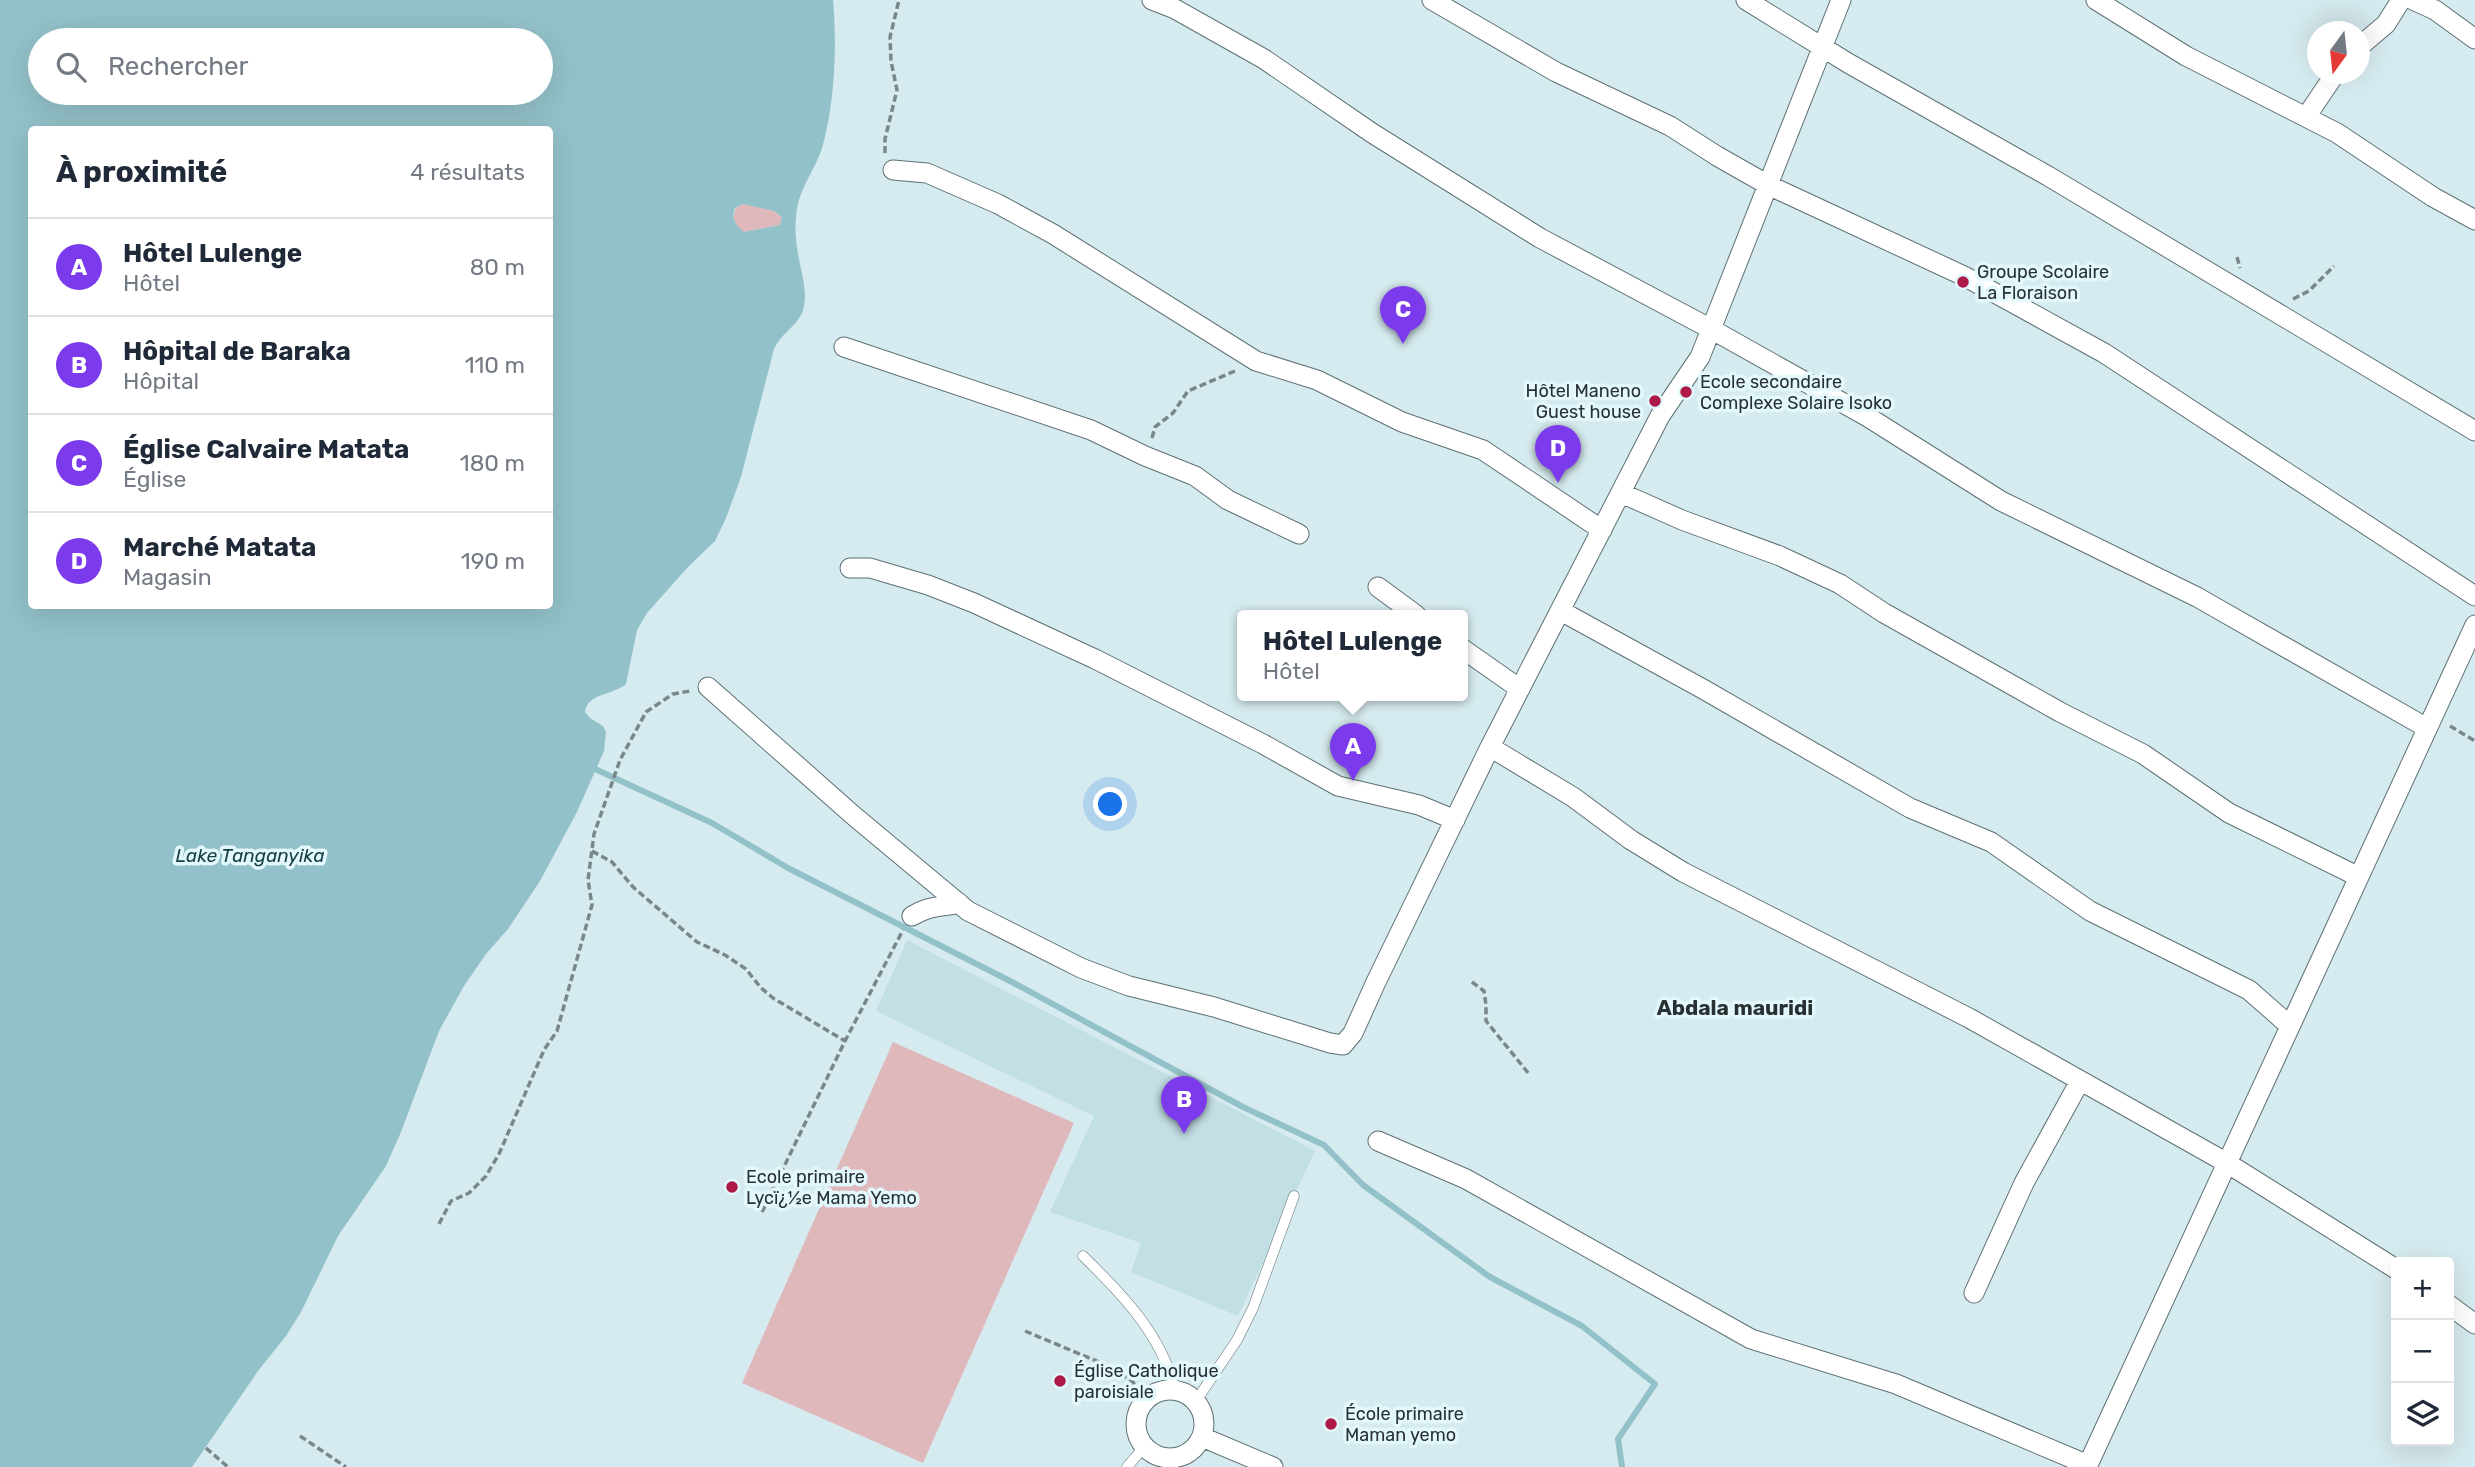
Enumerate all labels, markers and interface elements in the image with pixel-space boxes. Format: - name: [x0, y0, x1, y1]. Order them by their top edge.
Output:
- north arrow: [2307, 21, 2370, 84]
- search box: [28, 28, 553, 105]
- icon: search: [52, 48, 90, 86]
- text: Rechercher: [108, 51, 248, 82]
- text: À proximité: [56, 154, 227, 190]
- text: 4 résultats: [410, 158, 525, 186]
- text: Hôtel Lulenge: [123, 238, 302, 269]
- text: A: [71, 253, 87, 281]
- text: 80 m: [470, 253, 525, 281]
- place label: Groupe Scolaire La Floraison: [1977, 261, 2109, 304]
- text: Hôtel: [123, 269, 180, 297]
- marker: Groupe Scolaire La Floraison: [1955, 274, 1971, 290]
- pin: C: [1380, 286, 1426, 344]
- text: Hôpital de Baraka: [123, 336, 351, 367]
- text: B: [71, 351, 87, 379]
- text: 110 m: [465, 351, 525, 379]
- text: Hôpital: [123, 367, 199, 395]
- place label: Ecole secondaire Complexe Solaire Isoko: [1700, 371, 1892, 414]
- place label: Hôtel Maneno Guest house: [1526, 380, 1641, 423]
- marker: Ecole secondaire Complexe Solaire Isoko: [1678, 384, 1694, 400]
- marker: Hôtel Maneno Guest house: [1647, 393, 1663, 409]
- pin: D: [1535, 425, 1581, 483]
- text: Église Calvaire Matata: [123, 434, 409, 465]
- text: C: [71, 449, 87, 477]
- text: 180 m: [460, 449, 525, 477]
- text: Église: [123, 465, 186, 493]
- text: Marché Matata: [123, 532, 316, 563]
- text: D: [71, 547, 87, 575]
- text: 190 m: [461, 547, 525, 575]
- text: Magasin: [123, 563, 212, 591]
- popup: [1237, 610, 1468, 701]
- text: Hôtel Lulenge: [1263, 626, 1442, 657]
- text: Hôtel: [1263, 657, 1320, 685]
- pin: A: [1330, 723, 1376, 781]
- your location: [1093, 787, 1127, 821]
- water label: Lake Tanganyika: [175, 844, 325, 867]
- district label: Abdala mauridi: [1657, 995, 1813, 1020]
- pin: B: [1161, 1076, 1207, 1134]
- place label: Ecole primaire Lycï¿½e Mama Yemo: [746, 1166, 917, 1209]
- marker: Ecole primaire Lycï¿½e Mama Yemo: [724, 1179, 740, 1195]
- map controls: [2391, 1257, 2454, 1446]
- button: +: [2391, 1257, 2454, 1320]
- button: −: [2391, 1320, 2454, 1383]
- place label: Église Catholique paroisiale: [1074, 1360, 1219, 1403]
- marker: Église Catholique paroisiale: [1052, 1373, 1068, 1389]
- button: layers: [2391, 1383, 2454, 1446]
- place label: École primaire Maman yemo: [1345, 1403, 1464, 1446]
- marker: École primaire Maman yemo: [1323, 1416, 1339, 1432]

